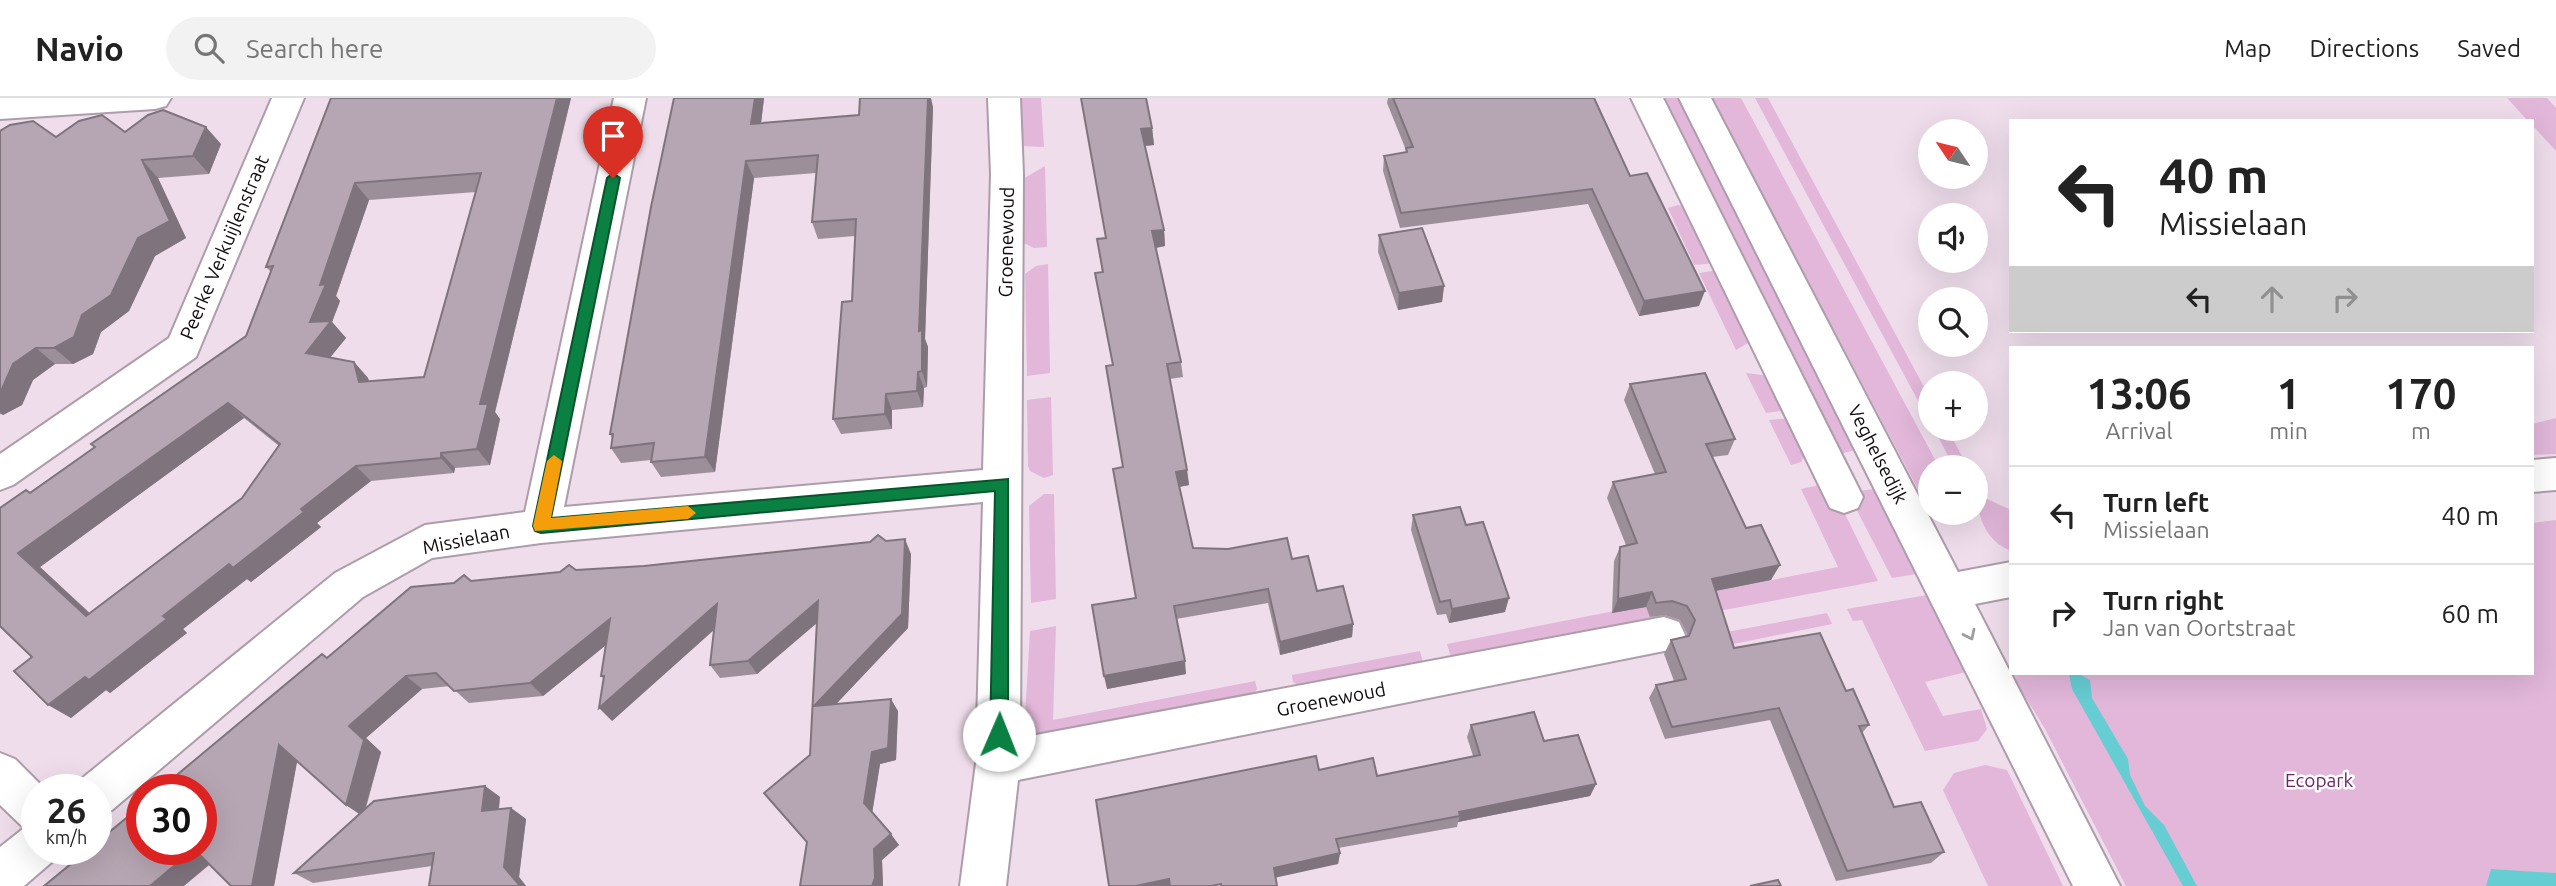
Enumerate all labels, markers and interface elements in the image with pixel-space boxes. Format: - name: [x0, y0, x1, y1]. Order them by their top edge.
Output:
- search box: [166, 17, 656, 80]
- icon: search: [190, 29, 228, 67]
- text: Navio: [35, 30, 124, 67]
- text: Search here: [246, 34, 383, 63]
- text: Map: [2224, 35, 2271, 62]
- text: Directions: [2309, 35, 2419, 62]
- text: Saved: [2457, 35, 2521, 62]
- pin: [583, 106, 643, 178]
- icon: arrive: [594, 117, 632, 155]
- north arrow: [1918, 119, 1988, 189]
- map controls: [1918, 119, 1988, 525]
- icon: left: [2044, 147, 2135, 238]
- text: 40 m: [2159, 147, 2268, 202]
- street label: Peerke Verkuijlenstraat: [175, 151, 273, 343]
- street label: Groenewoud: [994, 187, 1018, 297]
- button: sound: [1918, 203, 1988, 273]
- text: Missielaan: [2159, 205, 2307, 241]
- icon: left: [2180, 280, 2218, 318]
- icon: ahead: [2253, 280, 2291, 318]
- icon: right: [2326, 280, 2364, 318]
- button: search: [1918, 287, 1988, 357]
- text: 13:06: [2087, 370, 2192, 417]
- text: 1: [2277, 370, 2300, 417]
- text: 170: [2385, 370, 2456, 417]
- button: +: [1918, 371, 1988, 441]
- street label: Veghelsedijk: [1844, 401, 1912, 507]
- text: Arrival: [2106, 418, 2173, 443]
- text: min: [2269, 418, 2308, 443]
- text: m: [2411, 418, 2431, 443]
- button: −: [1918, 455, 1988, 525]
- text: Turn left: [2103, 488, 2209, 517]
- icon: left: [2044, 496, 2082, 534]
- text: 40 m: [2441, 501, 2499, 530]
- text: Missielaan: [2103, 517, 2210, 542]
- street label: Missielaan: [421, 520, 511, 558]
- text: Turn right: [2103, 586, 2224, 615]
- icon: right: [2044, 594, 2082, 632]
- text: 60 m: [2441, 599, 2499, 628]
- text: Jan van Oortstraat: [2103, 615, 2295, 640]
- one-way arrow: [1961, 628, 1975, 640]
- street label: Groenewoud: [1275, 678, 1387, 720]
- position arrow: [962, 698, 1036, 772]
- park label: Ecopark: [2285, 769, 2354, 791]
- speed limit sign: 30: [126, 774, 217, 865]
- text: 26: [47, 790, 86, 830]
- text: km/h: [46, 827, 87, 847]

